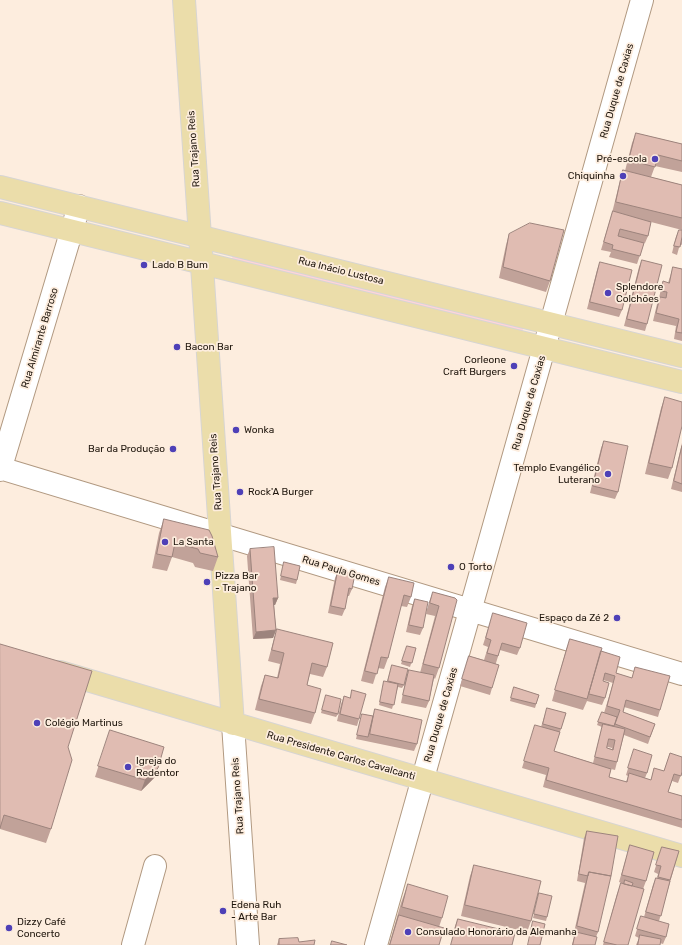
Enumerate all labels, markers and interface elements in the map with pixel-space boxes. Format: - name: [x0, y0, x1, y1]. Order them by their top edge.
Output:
- street label: Rua Duque de Caxias: [598, 42, 636, 140]
- street label: Rua Trajano Reis: [185, 110, 203, 188]
- place label: Pré-escola: [597, 153, 647, 165]
- marker: Pré-escola: [650, 154, 660, 164]
- place label: Chiquinha: [568, 170, 615, 182]
- marker: Chiquinha: [618, 171, 628, 181]
- street label: Rua Inácio Lustosa: [297, 255, 385, 287]
- place label: Lado B Bum: [152, 259, 208, 271]
- marker: Lado B Bum: [139, 260, 149, 270]
- place label: Splendore Colchões: [616, 281, 663, 304]
- street label: Rua Almirante Barroso: [19, 286, 61, 390]
- marker: Splendore Colchões: [603, 288, 613, 298]
- place label: Bacon Bar: [185, 341, 233, 353]
- marker: Bacon Bar: [172, 342, 182, 352]
- place label: Corleone Craft Burgers: [443, 354, 506, 378]
- street label: Rua Duque de Caxias: [510, 354, 548, 452]
- marker: Corleone Craft Burgers: [509, 361, 519, 371]
- place label: Wonka: [244, 424, 274, 436]
- marker: Wonka: [231, 425, 241, 435]
- street label: Rua Trajano Reis: [207, 433, 225, 511]
- place label: Bar da Produção: [88, 443, 165, 455]
- marker: Bar da Produção: [168, 444, 178, 454]
- place label: Templo Evangélico Luterano: [514, 462, 600, 486]
- marker: Templo Evangélico Luterano: [603, 469, 613, 479]
- place label: Rock'A Burger: [248, 486, 313, 498]
- marker: Rock'A Burger: [235, 487, 245, 497]
- place label: La Santa: [173, 536, 214, 548]
- marker: La Santa: [160, 537, 170, 547]
- street label: Rua Paula Gomes: [301, 553, 381, 589]
- place label: O Torto: [459, 561, 492, 573]
- marker: O Torto: [446, 562, 456, 572]
- place label: Pizza Bar - Trajano: [215, 570, 258, 594]
- marker: Pizza Bar - Trajano: [202, 577, 212, 587]
- place label: Espaço da Zé 2: [539, 612, 609, 624]
- marker: Espaço da Zé 2: [612, 613, 622, 623]
- street label: Rua Duque de Caxias: [422, 666, 460, 764]
- place label: Colégio Martinus: [45, 717, 123, 729]
- marker: Colégio Martinus: [32, 718, 42, 728]
- street label: Rua Presidente Carlos Cavalcanti: [265, 729, 417, 783]
- place label: Igreja do Redentor: [136, 755, 179, 778]
- street label: Rua Trajano Reis: [229, 757, 247, 835]
- marker: Igreja do Redentor: [123, 762, 133, 772]
- place label: Edena Ruh - Arte Bar: [231, 899, 281, 922]
- marker: Edena Ruh - Arte Bar: [218, 906, 228, 916]
- place label: Dizzy Café Concerto: [17, 916, 66, 940]
- marker: Dizzy Café Concerto: [4, 923, 14, 933]
- place label: Consulado Honorário da Alemanha: [416, 926, 577, 938]
- marker: Consulado Honorário da Alemanha: [403, 927, 413, 937]

